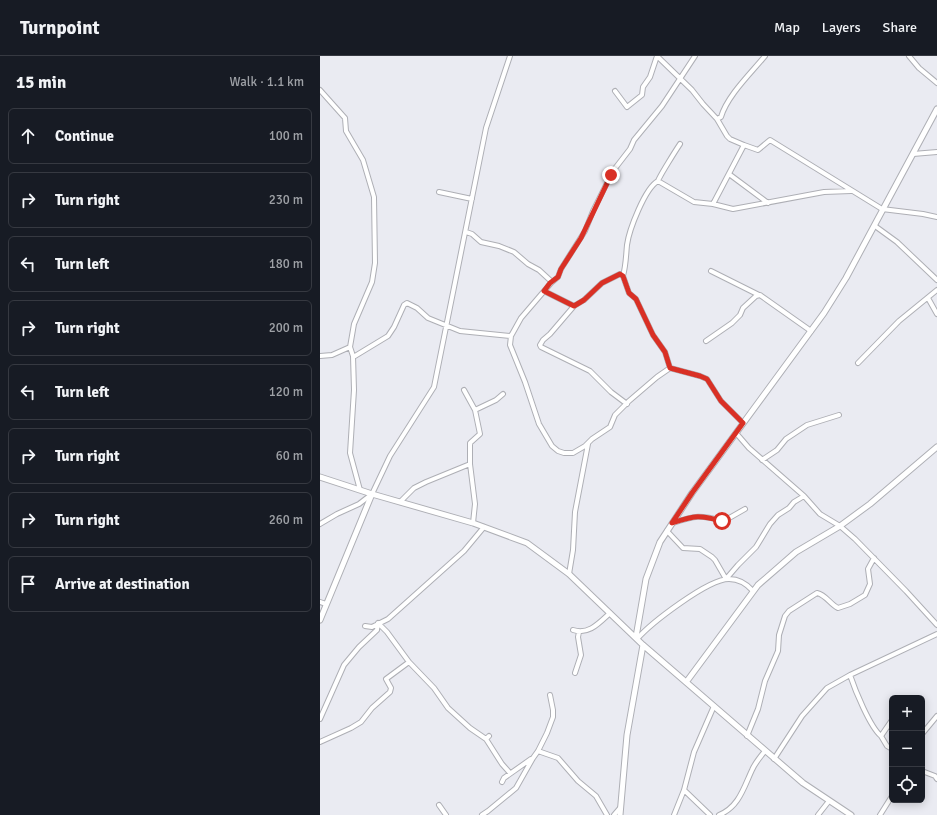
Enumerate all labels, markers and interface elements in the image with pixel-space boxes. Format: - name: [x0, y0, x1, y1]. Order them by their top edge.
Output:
- text: Turnpoint: [20, 16, 100, 40]
- text: Map: [774, 19, 800, 36]
- text: Layers: [822, 19, 861, 36]
- text: Share: [883, 19, 917, 36]
- text: 15 min: [16, 72, 66, 93]
- text: Walk · 1.1 km: [230, 74, 304, 90]
- icon: ahead: [17, 125, 39, 147]
- text: Continue: [55, 127, 114, 145]
- text: 100 m: [269, 128, 303, 144]
- route end: [602, 166, 620, 184]
- icon: right: [17, 189, 39, 211]
- text: Turn right: [55, 191, 120, 209]
- text: 230 m: [269, 192, 303, 208]
- icon: left: [17, 253, 39, 275]
- text: Turn left: [55, 255, 109, 273]
- text: 180 m: [269, 256, 303, 272]
- icon: right: [17, 317, 39, 339]
- text: Turn right: [55, 319, 120, 337]
- text: 200 m: [269, 320, 303, 336]
- icon: left: [17, 381, 39, 403]
- text: Turn left: [55, 383, 109, 401]
- text: 120 m: [269, 384, 303, 400]
- icon: right: [17, 445, 39, 467]
- text: Turn right: [55, 447, 120, 465]
- text: 60 m: [276, 448, 303, 464]
- icon: right: [17, 509, 39, 531]
- text: Turn right: [55, 511, 120, 529]
- text: 260 m: [269, 512, 303, 528]
- route start: [713, 512, 731, 530]
- icon: arrive: [17, 573, 39, 595]
- text: Arrive at destination: [55, 575, 190, 593]
- map controls: [889, 695, 925, 803]
- button: +: [889, 695, 925, 731]
- button: −: [889, 731, 925, 767]
- button: locate: [889, 767, 925, 803]

